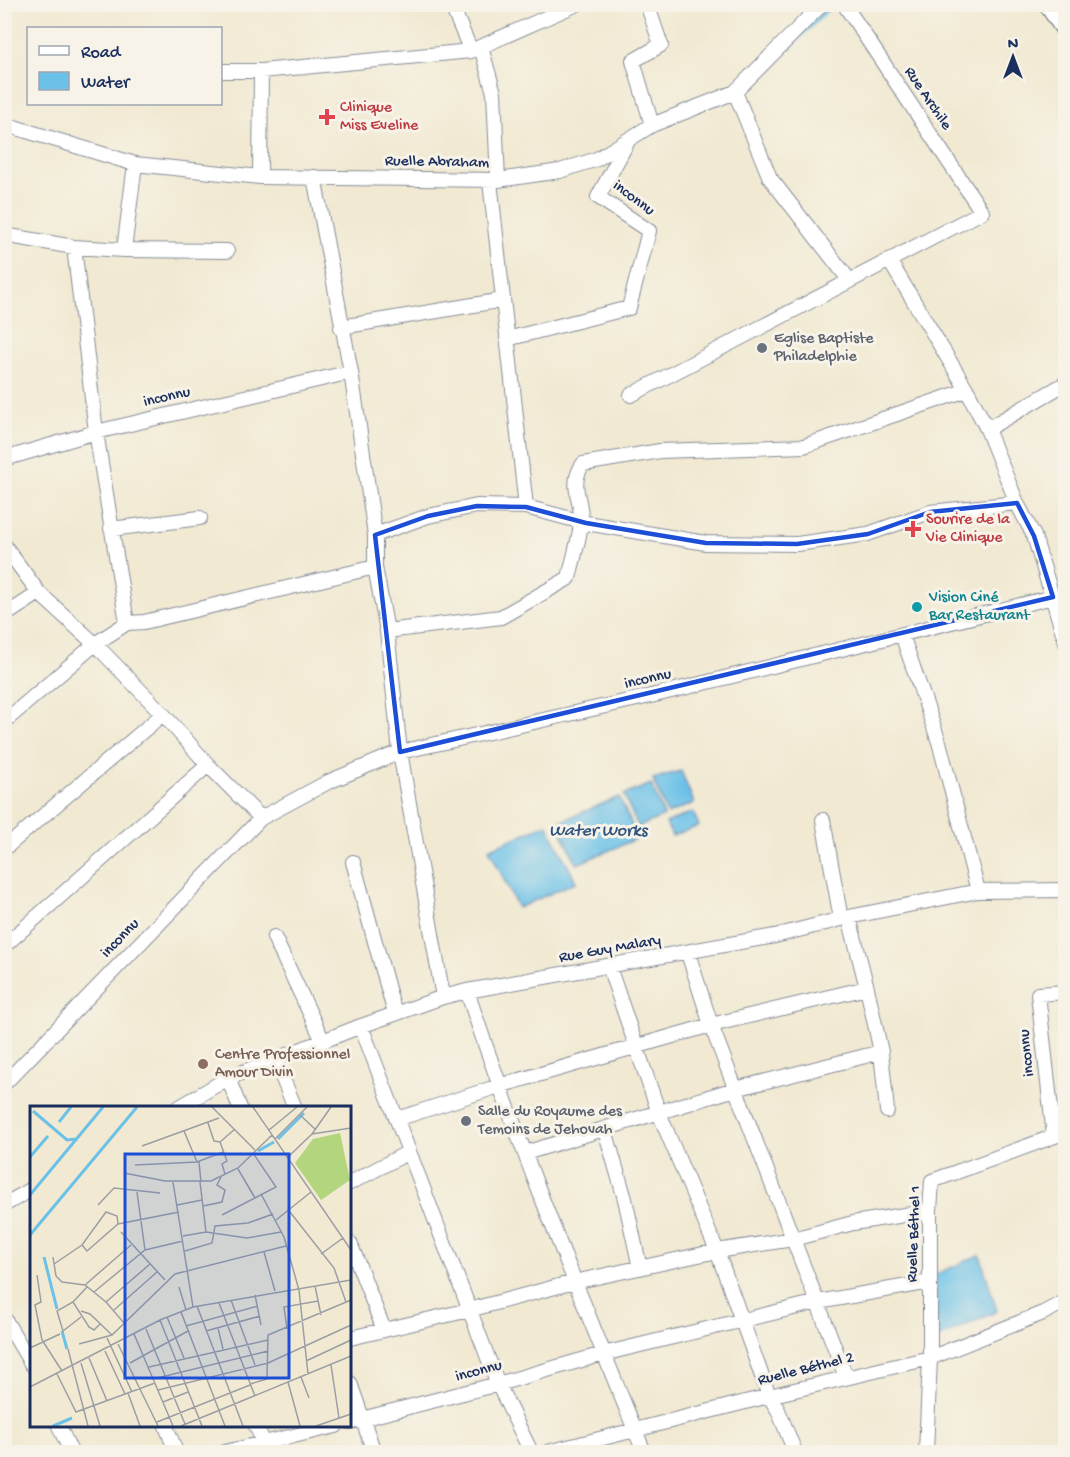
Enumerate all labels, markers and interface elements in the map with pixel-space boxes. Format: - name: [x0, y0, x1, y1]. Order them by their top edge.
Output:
- legend: [27, 27, 222, 105]
- north arrow: [983, 27, 1043, 87]
- text: N: [1008, 36, 1019, 55]
- text: Road: [81, 43, 122, 64]
- street label: Rue Archile: [899, 64, 956, 135]
- text: Water: [81, 73, 131, 94]
- place label: Clinique Miss Eveline: [340, 99, 419, 136]
- marker: Clinique Miss Eveline: [318, 108, 336, 126]
- street label: Ruelle Abraham: [385, 153, 490, 173]
- street label: inconnu: [608, 177, 658, 221]
- place label: Eglise Baptiste Philadelphie: [773, 330, 874, 367]
- marker: Eglise Baptiste Philadelphie: [755, 341, 769, 355]
- street label: inconnu: [142, 383, 193, 413]
- place label: Sourire de la Vie Clinique: [925, 511, 1011, 548]
- marker: Sourire de la Vie Clinique: [904, 520, 922, 538]
- place label: Vision Ciné Bar Restaurant: [928, 589, 1031, 626]
- marker: Vision Ciné Bar Restaurant: [910, 600, 924, 614]
- street label: inconnu: [623, 665, 674, 695]
- water label: Water Works: [549, 821, 649, 842]
- street label: inconnu: [98, 915, 145, 963]
- street label: Rue Guy Malary: [558, 932, 663, 968]
- street label: inconnu: [1016, 1028, 1040, 1078]
- place label: Centre Professionnel Amour Divin: [215, 1046, 350, 1083]
- marker: Centre Professionnel Amour Divin: [196, 1057, 210, 1071]
- place label: Salle du Royaume des Temoins de Jehovah: [477, 1103, 623, 1140]
- inset map: [30, 1106, 351, 1427]
- marker: Salle du Royaume des Temoins de Jehovah: [459, 1114, 473, 1128]
- street label: Ruelle Béthel 1: [904, 1185, 926, 1283]
- street label: Ruelle Béthel 2: [756, 1349, 856, 1391]
- street label: inconnu: [454, 1357, 505, 1387]

